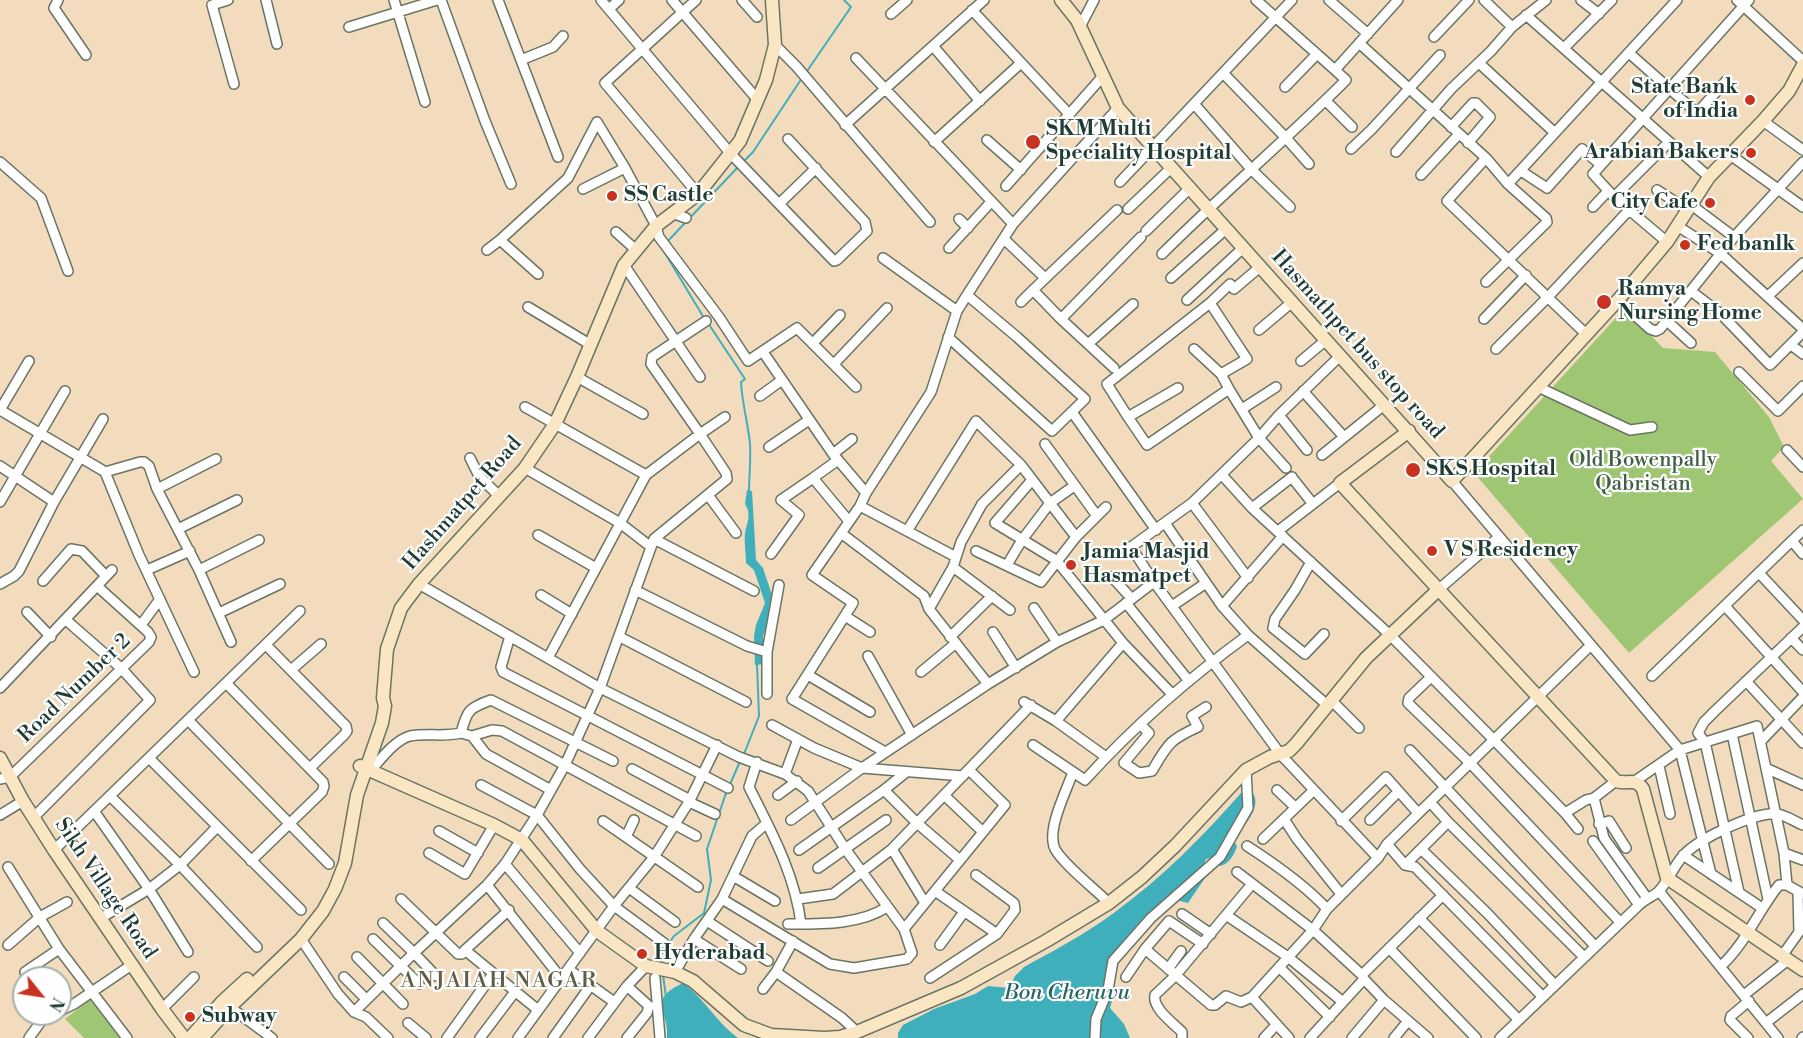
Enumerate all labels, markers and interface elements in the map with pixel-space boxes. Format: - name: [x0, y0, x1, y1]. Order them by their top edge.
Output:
- place label: State Bank of India: [1631, 75, 1738, 125]
- marker: State Bank of India: [1743, 93, 1757, 107]
- place label: SKM Multi Speciality Hospital: [1046, 117, 1232, 167]
- marker: SKM Multi Speciality Hospital: [1024, 133, 1042, 151]
- place label: Arabian Bakers: [1584, 140, 1739, 166]
- marker: Arabian Bakers: [1744, 146, 1758, 160]
- place label: SS Castle: [624, 183, 714, 209]
- marker: SS Castle: [605, 189, 619, 203]
- place label: City Cafe: [1610, 190, 1698, 216]
- marker: City Cafe: [1703, 196, 1717, 210]
- place label: Fed banlk: [1697, 232, 1795, 258]
- marker: Fed banlk: [1678, 238, 1692, 252]
- street label: Hasmathpet bus stop road: [1265, 245, 1449, 445]
- place label: Ramya Nursing Home: [1618, 277, 1762, 327]
- marker: Ramya Nursing Home: [1595, 293, 1613, 311]
- street label: Hashmatpet Road: [398, 432, 528, 576]
- park label: Old Bowenpally Qabristan: [1569, 448, 1717, 498]
- place label: SKS Hospital: [1426, 457, 1556, 483]
- marker: SKS Hospital: [1404, 461, 1422, 479]
- place label: V S Residency: [1444, 538, 1578, 564]
- place label: Jamia Masjid Hasmatpet: [1083, 540, 1209, 590]
- marker: V S Residency: [1425, 544, 1439, 558]
- marker: Jamia Masjid Hasmatpet: [1064, 558, 1078, 572]
- street label: Road Number 2: [13, 629, 137, 749]
- street label: Sikh Village Road: [48, 814, 162, 964]
- place label: Hyderabad: [654, 941, 766, 967]
- marker: Hyderabad: [635, 947, 649, 961]
- north arrow: [12, 966, 72, 1026]
- district label: ANJAIAH NAGAR: [401, 969, 597, 995]
- water label: Bon Cheruvu: [1004, 981, 1130, 1007]
- text: N: [44, 994, 68, 1014]
- place label: Subway: [202, 1004, 276, 1030]
- marker: Subway: [183, 1010, 197, 1024]

